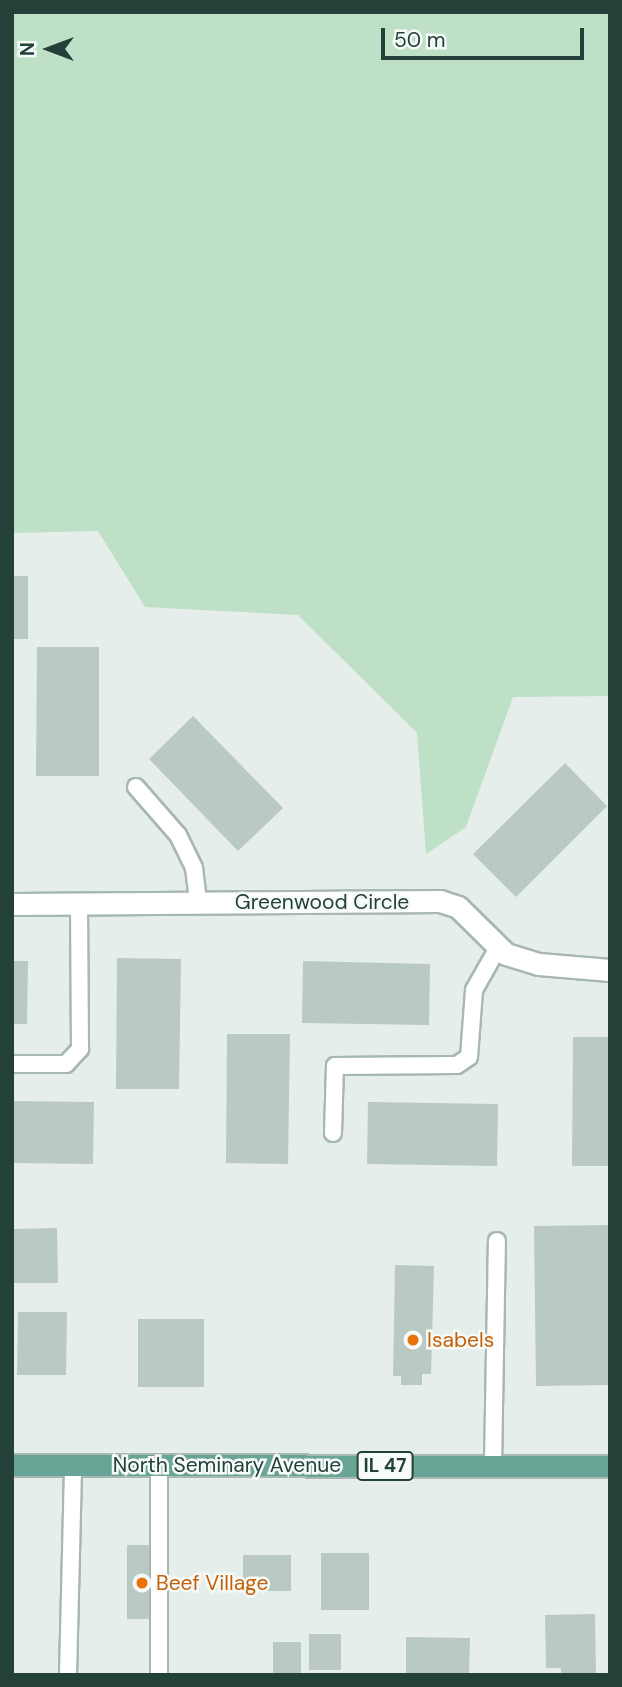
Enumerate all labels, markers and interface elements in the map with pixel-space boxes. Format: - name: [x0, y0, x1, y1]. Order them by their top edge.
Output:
- north arrow: [14, 14, 84, 84]
- scale bar: [384, 14, 587, 58]
- text: 50 m: [394, 26, 445, 54]
- text: N: [15, 42, 40, 56]
- street label: Greenwood Circle: [235, 889, 409, 915]
- place label: Isabels: [427, 1327, 494, 1353]
- marker: Isabels: [405, 1332, 421, 1348]
- road number: IL 47: [355, 1450, 415, 1482]
- street label: North Seminary Avenue: [113, 1452, 341, 1478]
- place label: Beef Village: [156, 1570, 268, 1596]
- marker: Beef Village: [134, 1575, 150, 1591]

